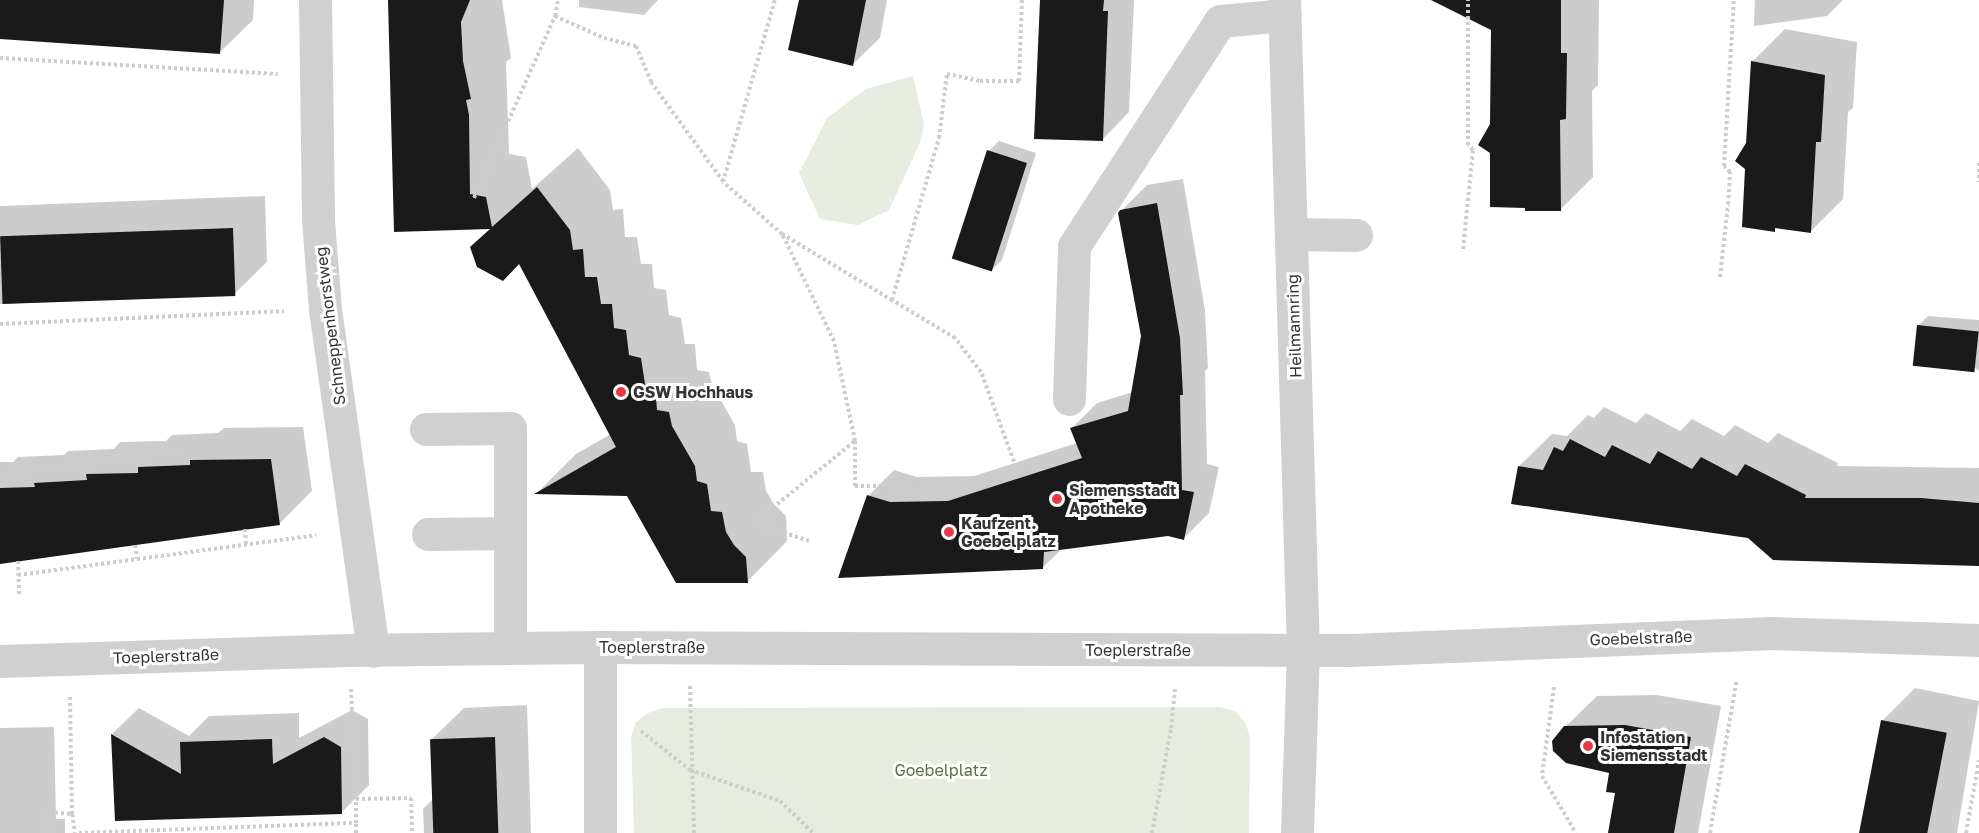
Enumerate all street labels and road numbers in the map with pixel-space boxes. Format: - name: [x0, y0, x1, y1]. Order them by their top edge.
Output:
- street label: Schneppenhorstweg: [311, 246, 349, 406]
- street label: Heilmannring: [1283, 274, 1305, 378]
- street label: Goebelstraße: [1589, 627, 1693, 649]
- street label: Toeplerstraße: [599, 637, 705, 657]
- street label: Toeplerstraße: [1085, 640, 1191, 660]
- street label: Toeplerstraße: [113, 645, 219, 667]

